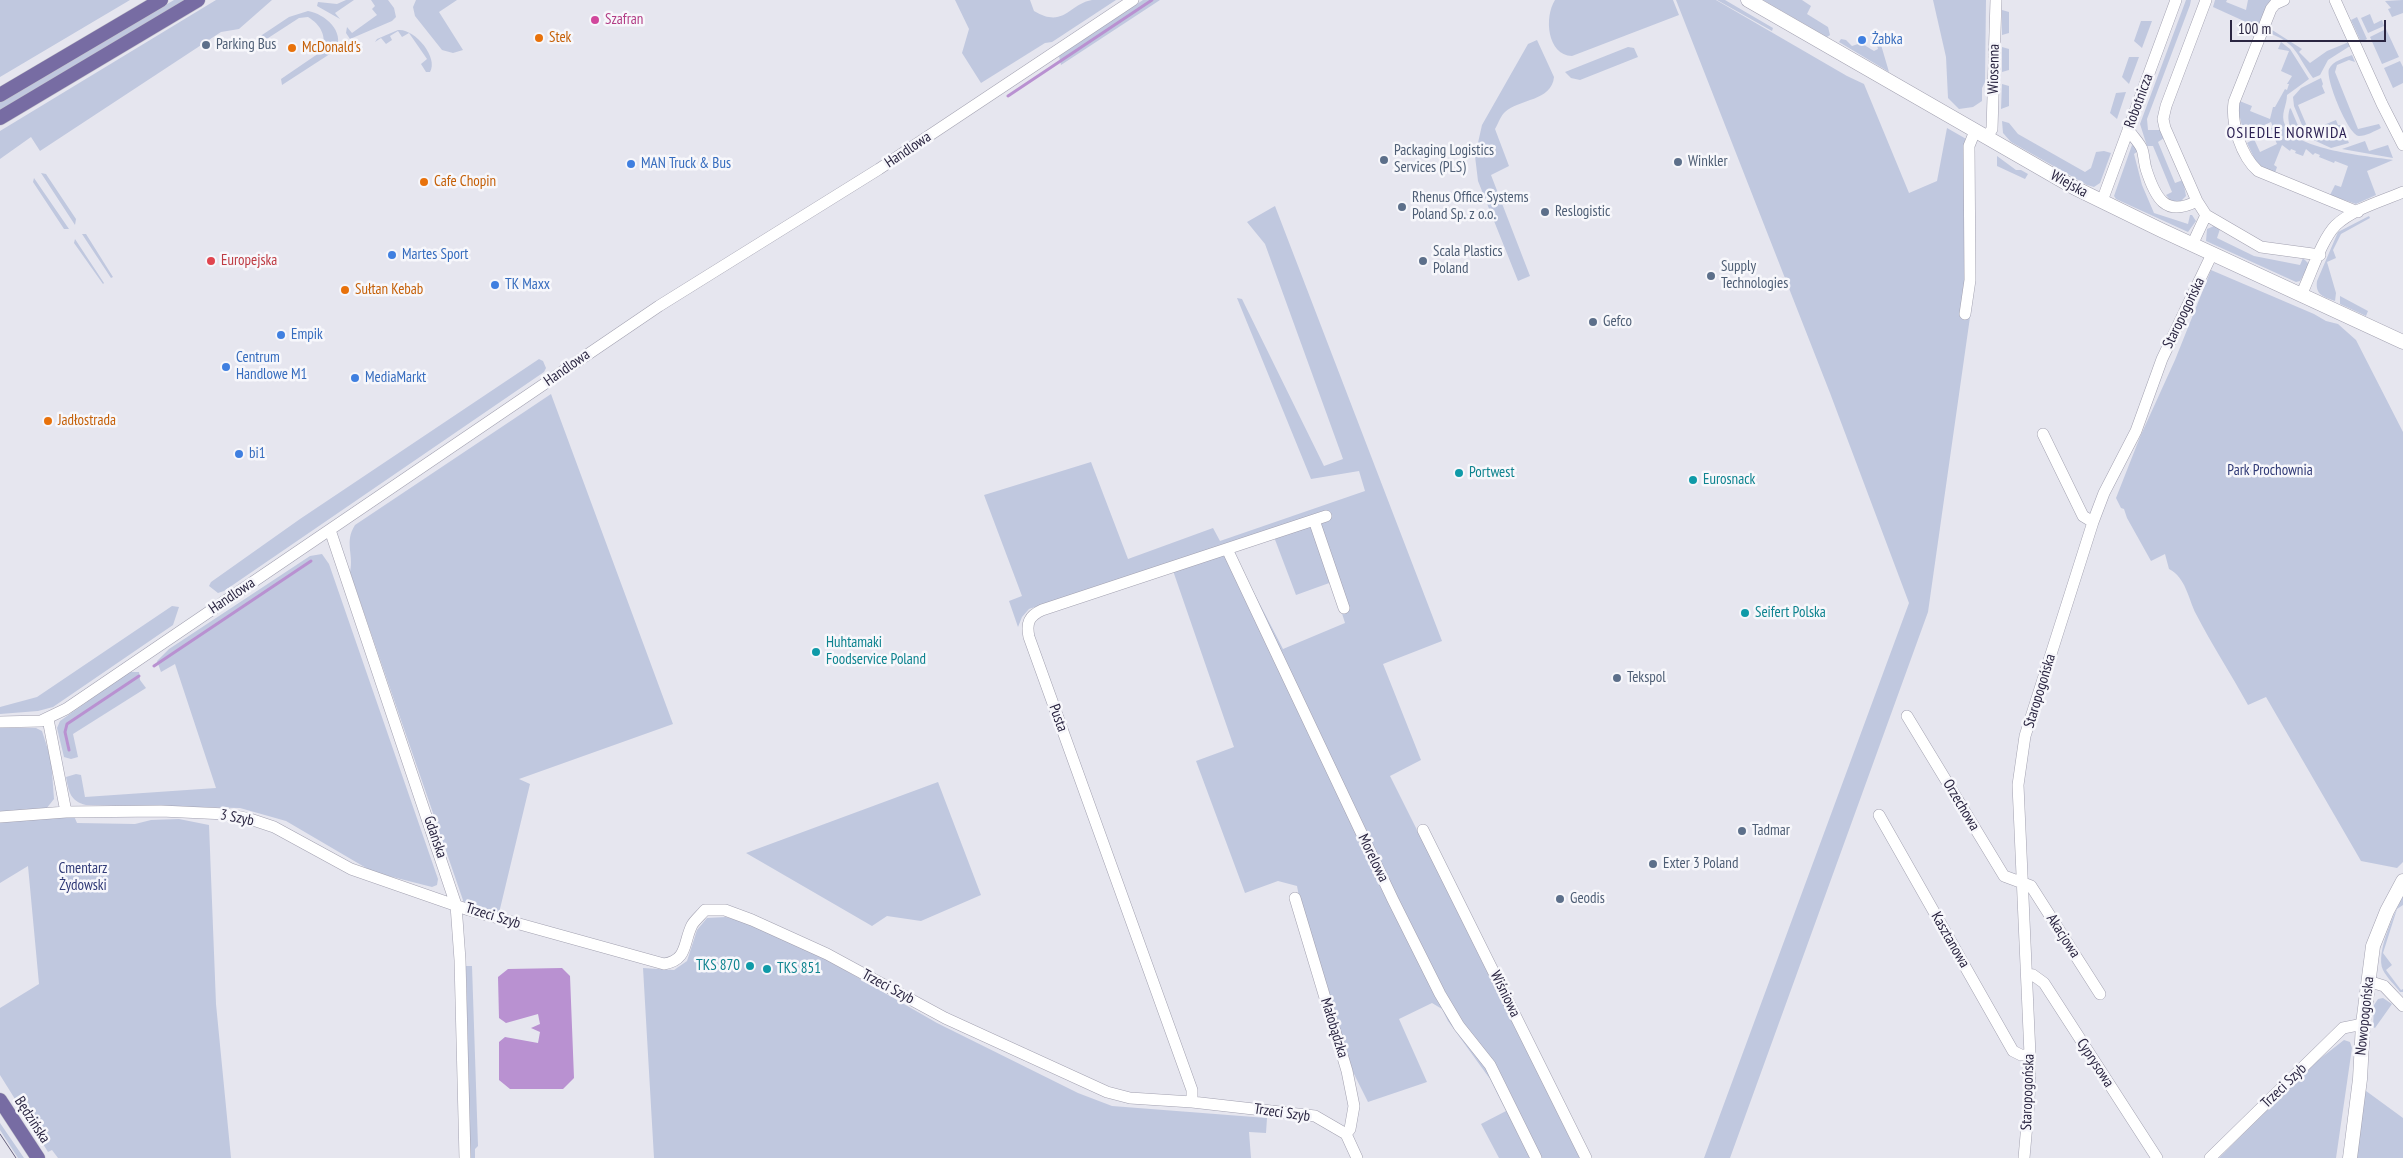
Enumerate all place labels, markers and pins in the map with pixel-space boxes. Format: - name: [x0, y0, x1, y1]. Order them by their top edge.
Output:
- place label: Szafran: [605, 11, 643, 29]
- marker: Szafran: [589, 14, 601, 26]
- place label: Stek: [549, 29, 571, 47]
- place label: Żabka: [1872, 31, 1903, 49]
- marker: Stek: [533, 32, 545, 44]
- marker: Żabka: [1856, 34, 1868, 46]
- place label: Parking Bus: [216, 36, 276, 54]
- marker: Parking Bus: [200, 39, 212, 51]
- place label: McDonald's: [302, 39, 361, 57]
- marker: McDonald's: [286, 42, 298, 54]
- place label: Packaging Logistics Services (PLS): [1394, 142, 1494, 177]
- place label: Winkler: [1688, 153, 1728, 171]
- marker: Packaging Logistics Services (PLS): [1378, 154, 1390, 166]
- place label: MAN Truck & Bus: [641, 155, 731, 173]
- marker: Winkler: [1672, 156, 1684, 168]
- marker: MAN Truck & Bus: [625, 158, 637, 170]
- place label: Cafe Chopin: [434, 173, 496, 191]
- marker: Cafe Chopin: [418, 176, 430, 188]
- place label: Rhenus Office Systems Poland Sp. z o.o.: [1412, 189, 1529, 224]
- marker: Rhenus Office Systems Poland Sp. z o.o.: [1396, 201, 1408, 213]
- place label: Reslogistic: [1555, 203, 1610, 221]
- marker: Reslogistic: [1539, 206, 1551, 218]
- place label: Scala Plastics Poland: [1433, 243, 1503, 278]
- place label: Martes Sport: [402, 246, 468, 264]
- marker: Martes Sport: [386, 249, 398, 261]
- place label: Europejska: [221, 252, 277, 270]
- marker: Europejska: [205, 255, 217, 267]
- marker: Scala Plastics Poland: [1417, 255, 1429, 267]
- place label: Supply Technologies: [1721, 258, 1788, 293]
- marker: Supply Technologies: [1705, 270, 1717, 282]
- place label: TK Maxx: [505, 276, 550, 294]
- marker: TK Maxx: [489, 279, 501, 291]
- place label: Sułtan Kebab: [355, 281, 423, 299]
- marker: Sułtan Kebab: [339, 284, 351, 296]
- place label: Gefco: [1603, 313, 1632, 331]
- marker: Gefco: [1587, 316, 1599, 328]
- place label: Empik: [291, 326, 323, 344]
- marker: Empik: [275, 329, 287, 341]
- place label: Centrum Handlowe M1: [236, 349, 307, 384]
- marker: Centrum Handlowe M1: [220, 361, 232, 373]
- place label: MediaMarkt: [365, 369, 426, 387]
- marker: MediaMarkt: [349, 372, 361, 384]
- place label: Jadłostrada: [58, 412, 116, 430]
- marker: Jadłostrada: [42, 415, 54, 427]
- place label: bi1: [249, 445, 266, 463]
- marker: bi1: [233, 448, 245, 460]
- place label: Portwest: [1469, 464, 1515, 482]
- marker: Portwest: [1453, 467, 1465, 479]
- place label: Eurosnack: [1703, 471, 1755, 489]
- marker: Eurosnack: [1687, 474, 1699, 486]
- place label: Seifert Polska: [1755, 604, 1826, 622]
- marker: Seifert Polska: [1739, 607, 1751, 619]
- place label: Huhtamaki Foodservice Poland: [826, 634, 926, 669]
- marker: Huhtamaki Foodservice Poland: [810, 646, 822, 658]
- place label: Tekspol: [1627, 669, 1666, 687]
- marker: Tekspol: [1611, 672, 1623, 684]
- place label: Tadmar: [1752, 822, 1790, 840]
- marker: Tadmar: [1736, 825, 1748, 837]
- place label: Exter 3 Poland: [1663, 855, 1738, 873]
- marker: Exter 3 Poland: [1647, 858, 1659, 870]
- place label: Geodis: [1570, 890, 1605, 908]
- marker: Geodis: [1554, 893, 1566, 905]
- place label: TKS 870: [696, 957, 740, 975]
- marker: TKS 870: [744, 960, 756, 972]
- place label: TKS 851: [777, 960, 821, 978]
- marker: TKS 851: [761, 963, 773, 975]

